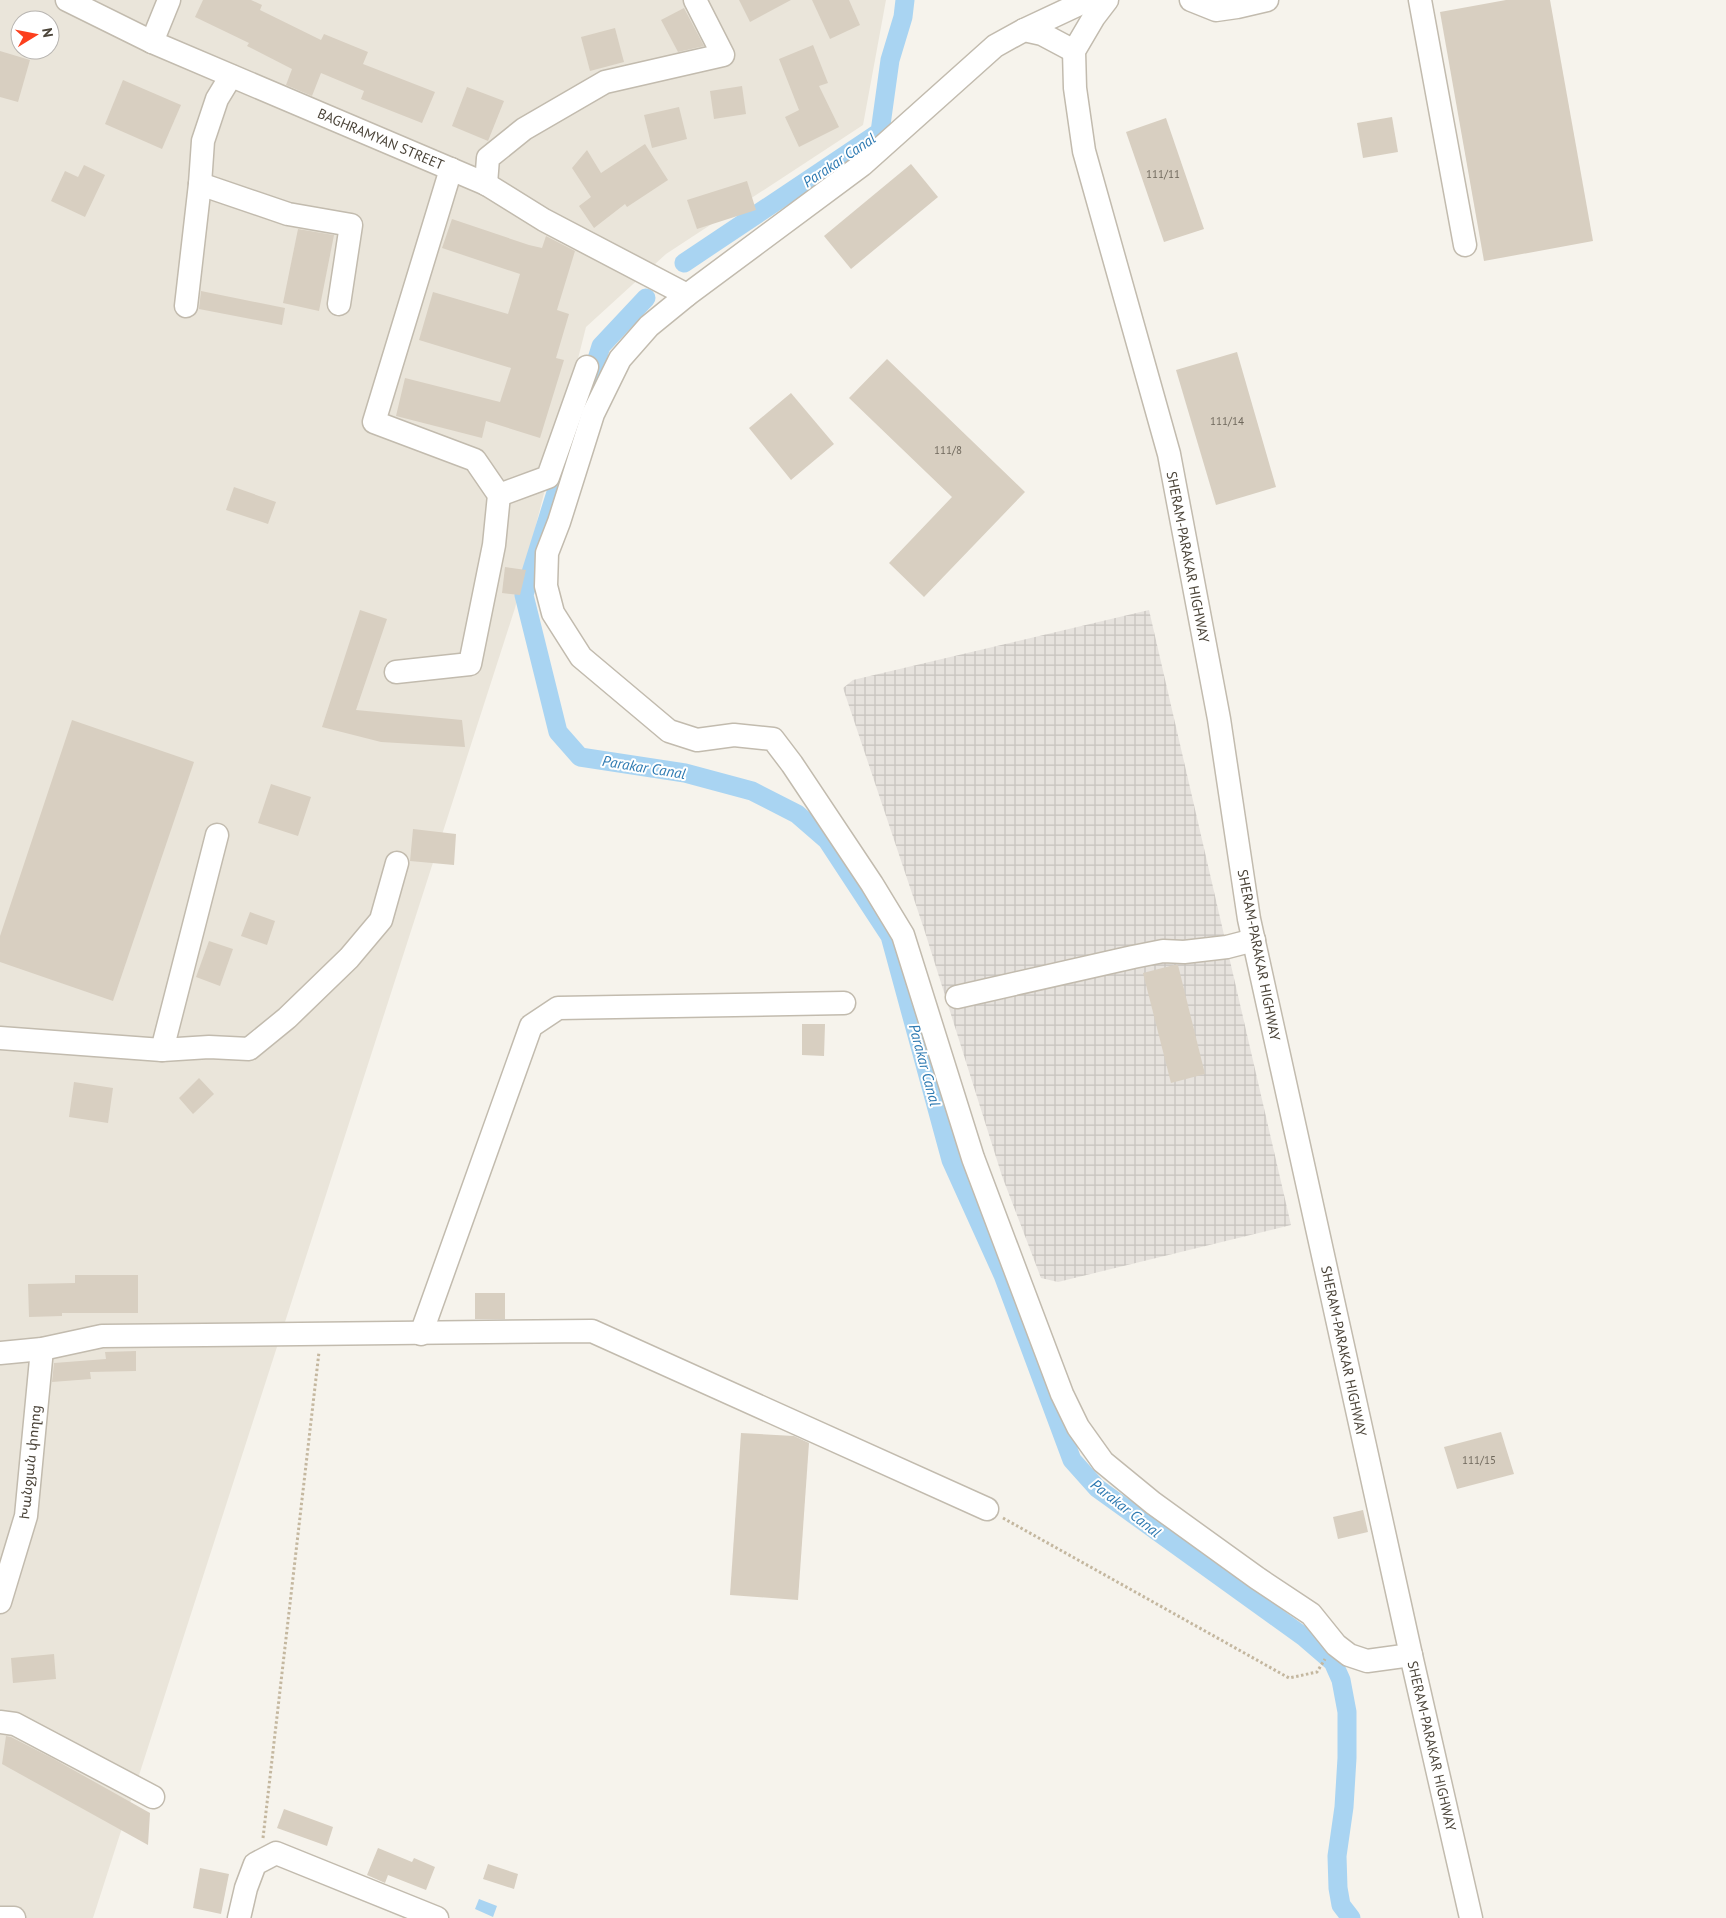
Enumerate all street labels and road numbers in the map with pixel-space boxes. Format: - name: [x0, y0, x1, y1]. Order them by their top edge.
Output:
- street label: BAGHRAMYAN STREET: [315, 104, 447, 174]
- street label: SHERAM-PARAKAR HIGHWAY: [1163, 470, 1213, 644]
- street label: SHERAM-PARAKAR HIGHWAY: [1234, 868, 1284, 1042]
- street label: SHERAM-PARAKAR HIGHWAY: [1317, 1264, 1371, 1438]
- street label: Խանջյան փողոց: [15, 1404, 45, 1520]
- street label: SHERAM-PARAKAR HIGHWAY: [1404, 1659, 1460, 1833]

